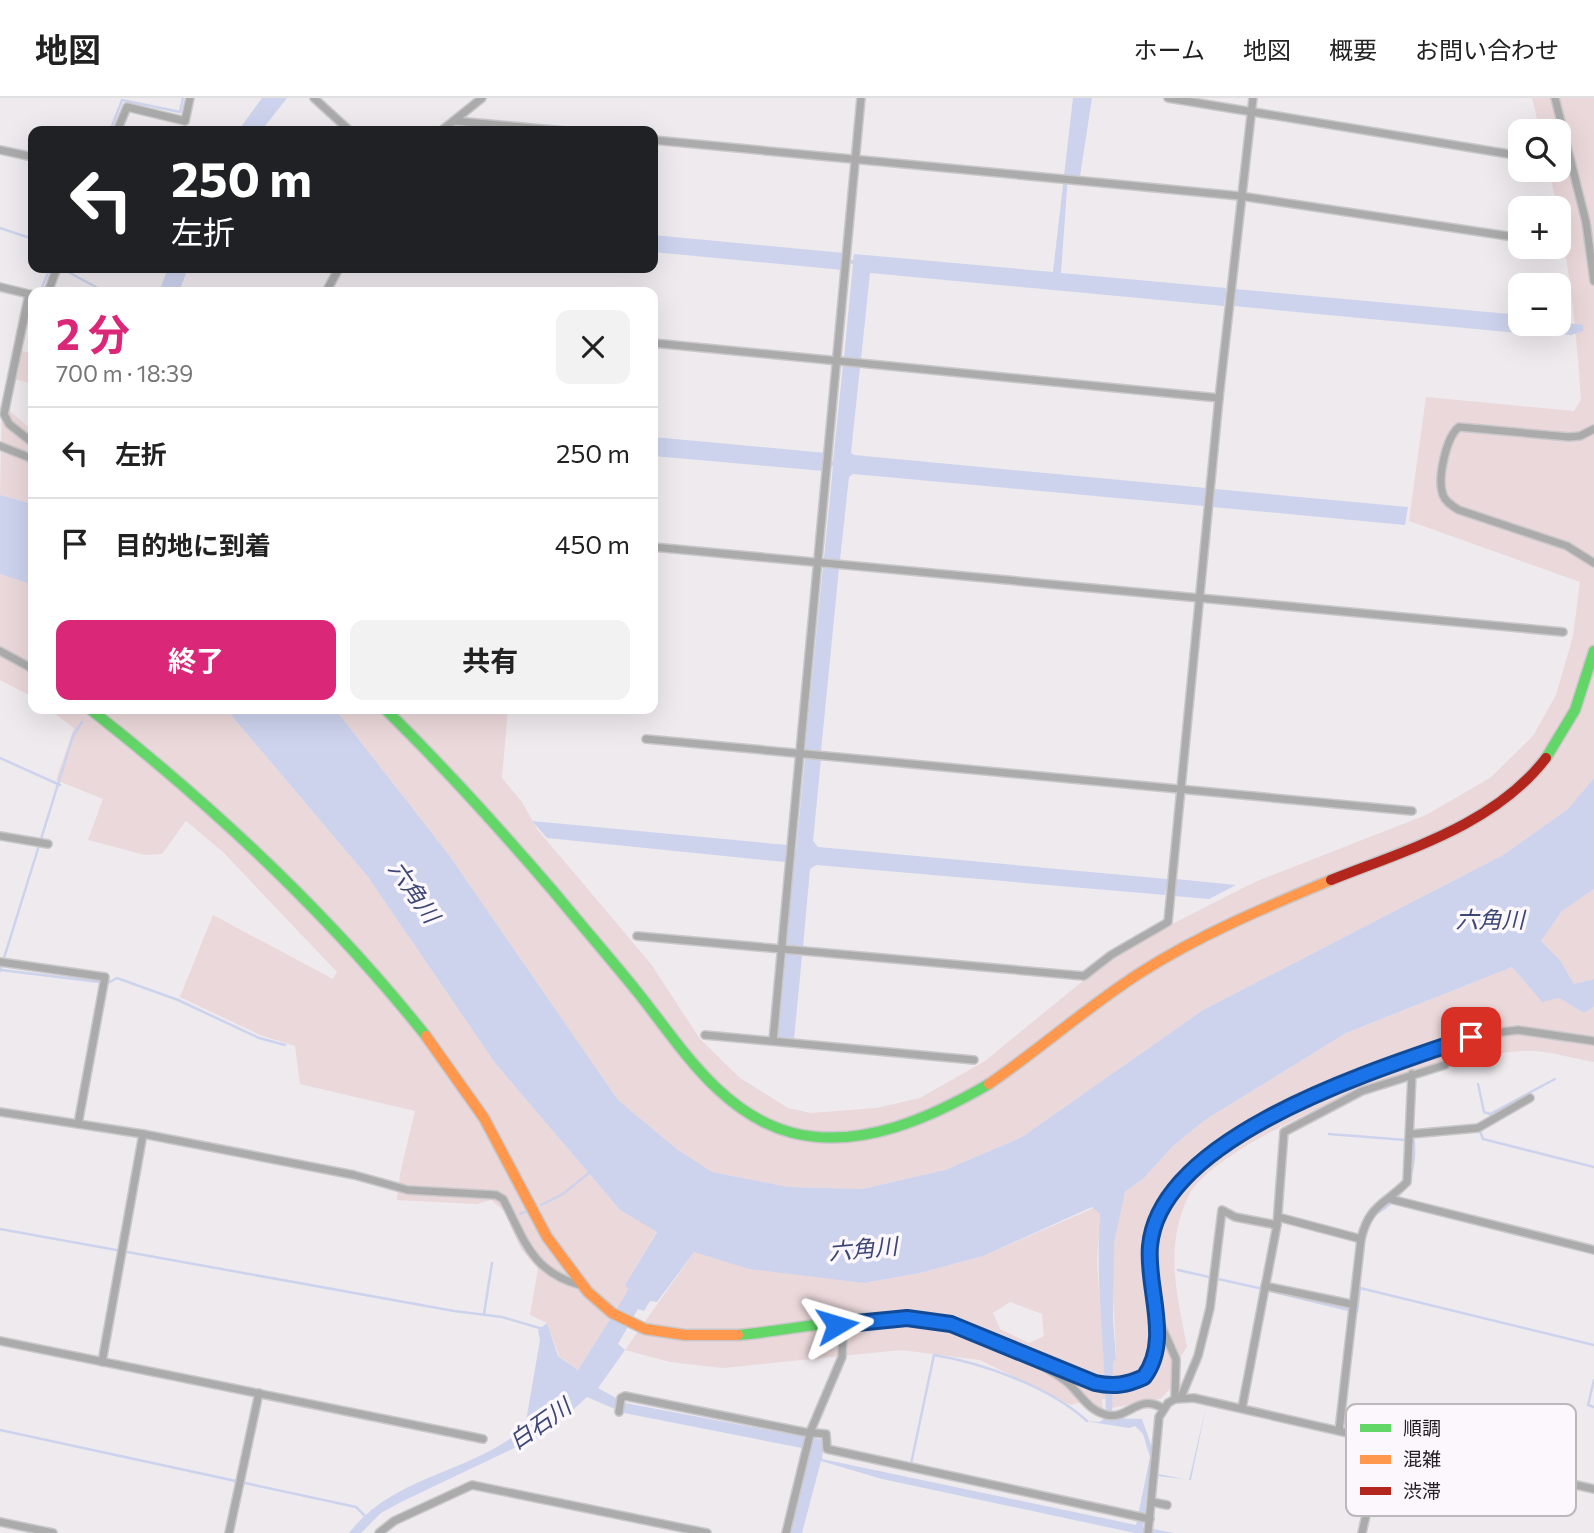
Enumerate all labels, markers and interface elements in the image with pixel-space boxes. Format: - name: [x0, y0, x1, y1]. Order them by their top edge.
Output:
- text: 地図: [35, 28, 101, 69]
- text: ホーム: [1134, 35, 1205, 64]
- text: 地図: [1243, 35, 1291, 64]
- text: 概要: [1329, 35, 1377, 64]
- text: お問い合わせ: [1415, 35, 1559, 64]
- map controls: [1508, 119, 1571, 336]
- button: search: [1508, 119, 1571, 182]
- text: 250 m: [171, 147, 312, 207]
- icon: left: [56, 154, 147, 245]
- button: +: [1508, 196, 1571, 259]
- text: 左折: [171, 211, 235, 251]
- button: −: [1508, 273, 1571, 336]
- text: 2 分: [56, 307, 130, 359]
- button: close: [556, 310, 630, 384]
- text: 700 m · 18:39: [56, 359, 193, 387]
- icon: left: [56, 434, 94, 472]
- text: 250 m: [556, 437, 630, 468]
- text: 左折: [115, 438, 167, 469]
- icon: arrive: [56, 525, 94, 563]
- text: 450 m: [555, 528, 630, 559]
- text: 目的地に到着: [115, 529, 271, 560]
- button: 終了: [56, 620, 336, 700]
- button: 共有: [350, 620, 630, 700]
- water label: 六角川: [384, 855, 448, 930]
- water label: 六角川: [1456, 905, 1528, 933]
- pin: [1441, 1007, 1501, 1067]
- icon: arrive: [1452, 1018, 1490, 1056]
- water label: 六角川: [827, 1231, 901, 1265]
- position arrow: [800, 1288, 874, 1362]
- water label: 白石川: [503, 1390, 578, 1454]
- legend: [1346, 1404, 1576, 1516]
- text: 順調: [1403, 1416, 1441, 1439]
- text: 混雑: [1403, 1447, 1441, 1470]
- text: 渋滞: [1403, 1479, 1441, 1502]

